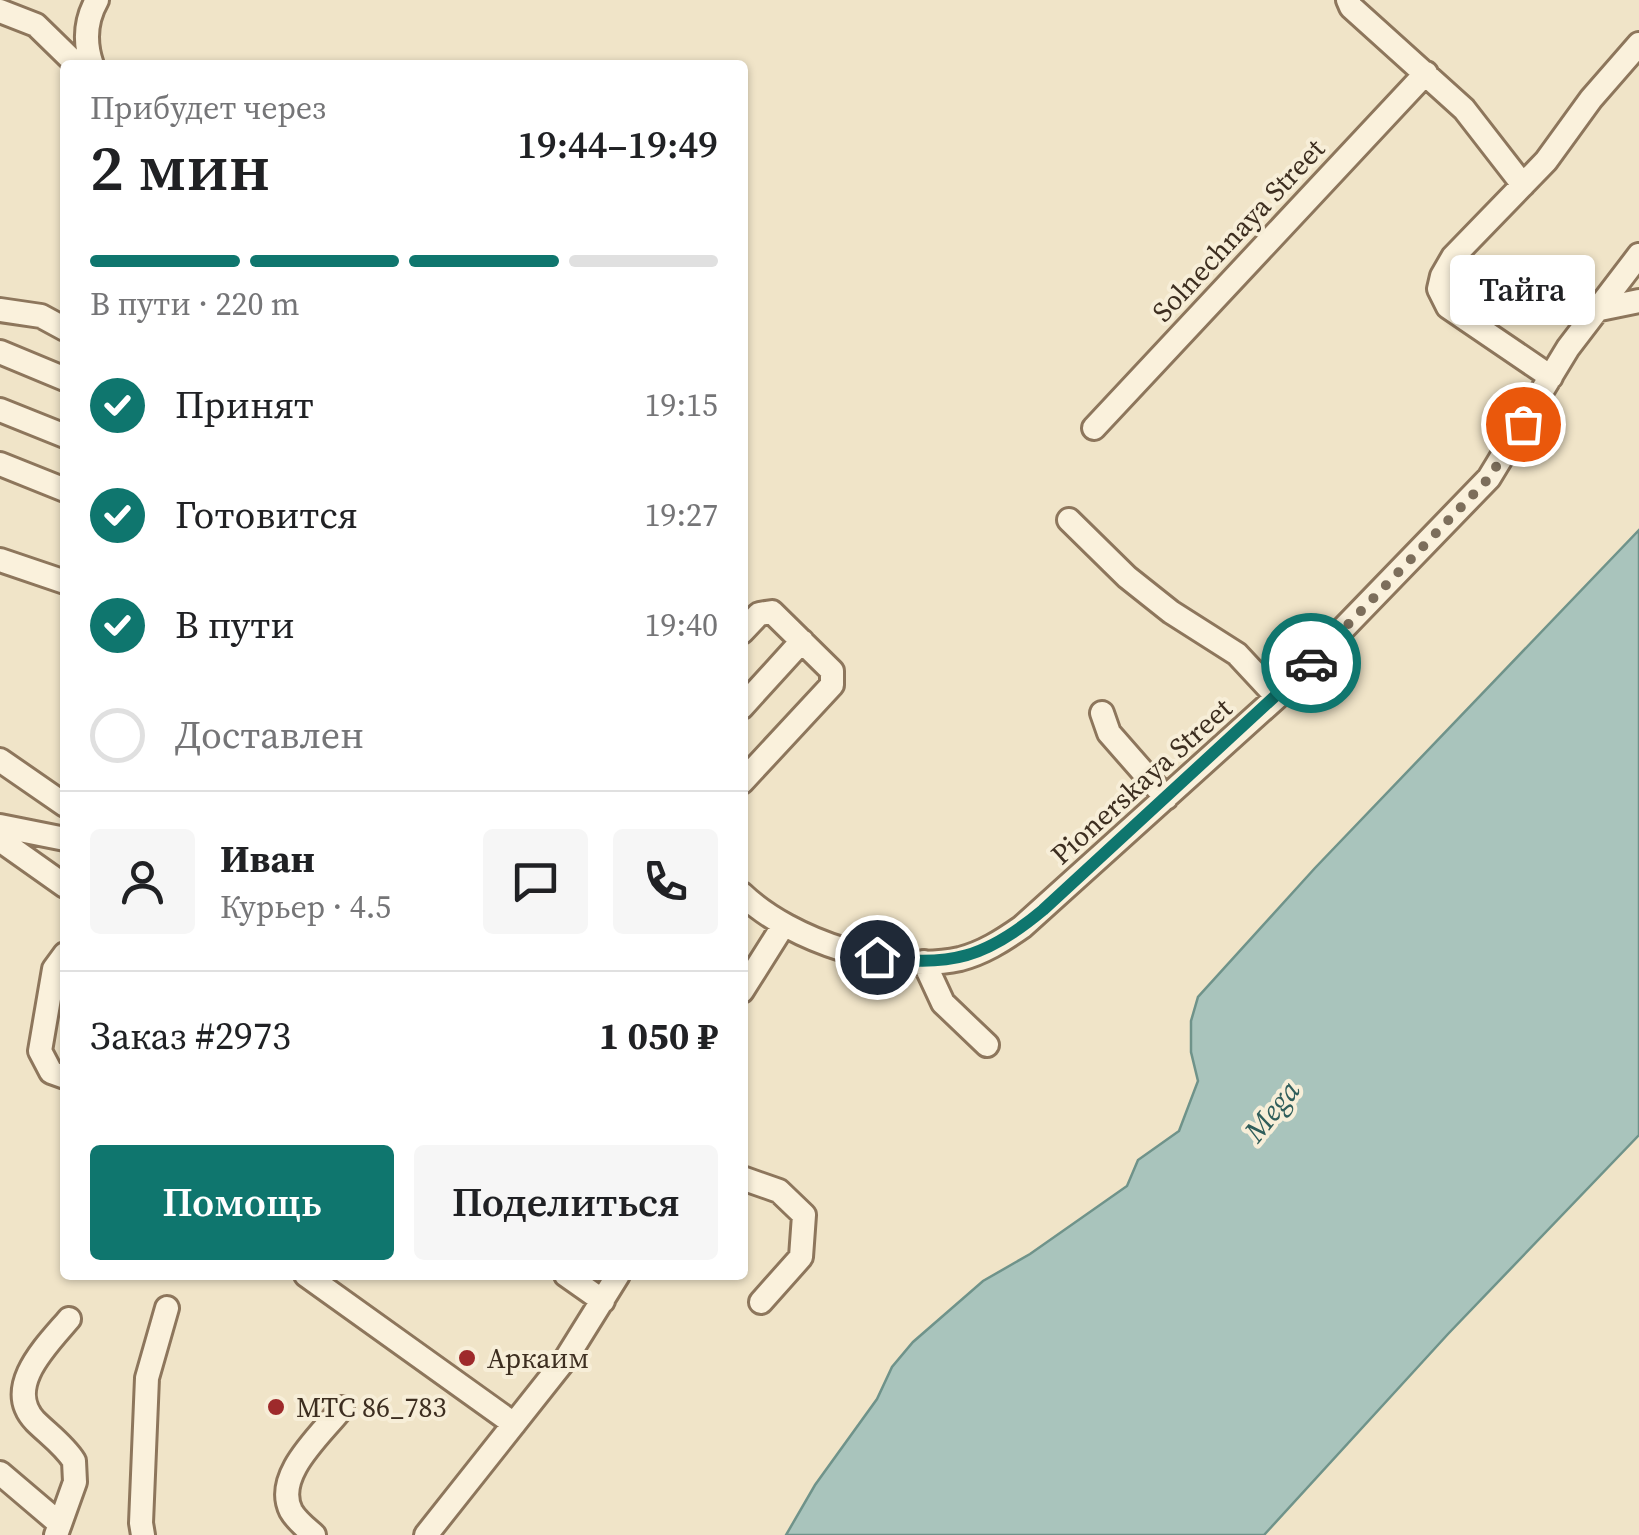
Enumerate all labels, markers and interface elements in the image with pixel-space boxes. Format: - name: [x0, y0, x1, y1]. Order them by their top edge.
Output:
- text: Прибудет через: [90, 86, 326, 130]
- text: 19:44–19:49: [517, 119, 718, 171]
- text: 2 мин: [90, 123, 270, 212]
- street label: Solnechnaya Street: [1143, 130, 1333, 330]
- callout: Тайга: [1450, 254, 1596, 324]
- text: Тайга: [1479, 268, 1566, 312]
- text: В пути · 220 m: [90, 282, 300, 326]
- icon: check: [90, 378, 145, 433]
- text: Принят: [175, 379, 314, 431]
- pin: [1481, 382, 1566, 467]
- text: 19:15: [644, 383, 718, 427]
- icon: bag: [1496, 397, 1551, 452]
- icon: check: [90, 488, 145, 543]
- text: Готовится: [175, 489, 358, 541]
- text: 19:27: [644, 493, 718, 537]
- icon: check: [90, 598, 145, 653]
- text: В пути: [175, 599, 295, 651]
- text: 19:40: [644, 603, 718, 647]
- courier: [1261, 613, 1361, 713]
- icon: car: [1284, 636, 1339, 691]
- street label: Pionerskaya Street: [1042, 689, 1240, 873]
- text: Доставлен: [175, 709, 364, 761]
- button: person: [90, 829, 195, 934]
- button: chat: [483, 829, 588, 934]
- button: phone: [613, 829, 718, 934]
- text: Иван: [220, 833, 315, 885]
- text: Курьер · 4.5: [220, 885, 391, 929]
- pin: [835, 915, 920, 1000]
- icon: home: [850, 930, 905, 985]
- text: Заказ #2973: [90, 1010, 291, 1062]
- text: 1 050 ₽: [599, 1010, 718, 1062]
- water label: Mega: [1233, 1071, 1309, 1151]
- button: Помощь: [90, 1145, 394, 1260]
- button: Поделиться: [414, 1145, 718, 1260]
- place label: Аркаим: [487, 1339, 589, 1377]
- marker: Аркаим: [456, 1347, 478, 1369]
- place label: МТС 86_783: [296, 1388, 446, 1426]
- marker: МТС 86_783: [265, 1396, 287, 1418]

